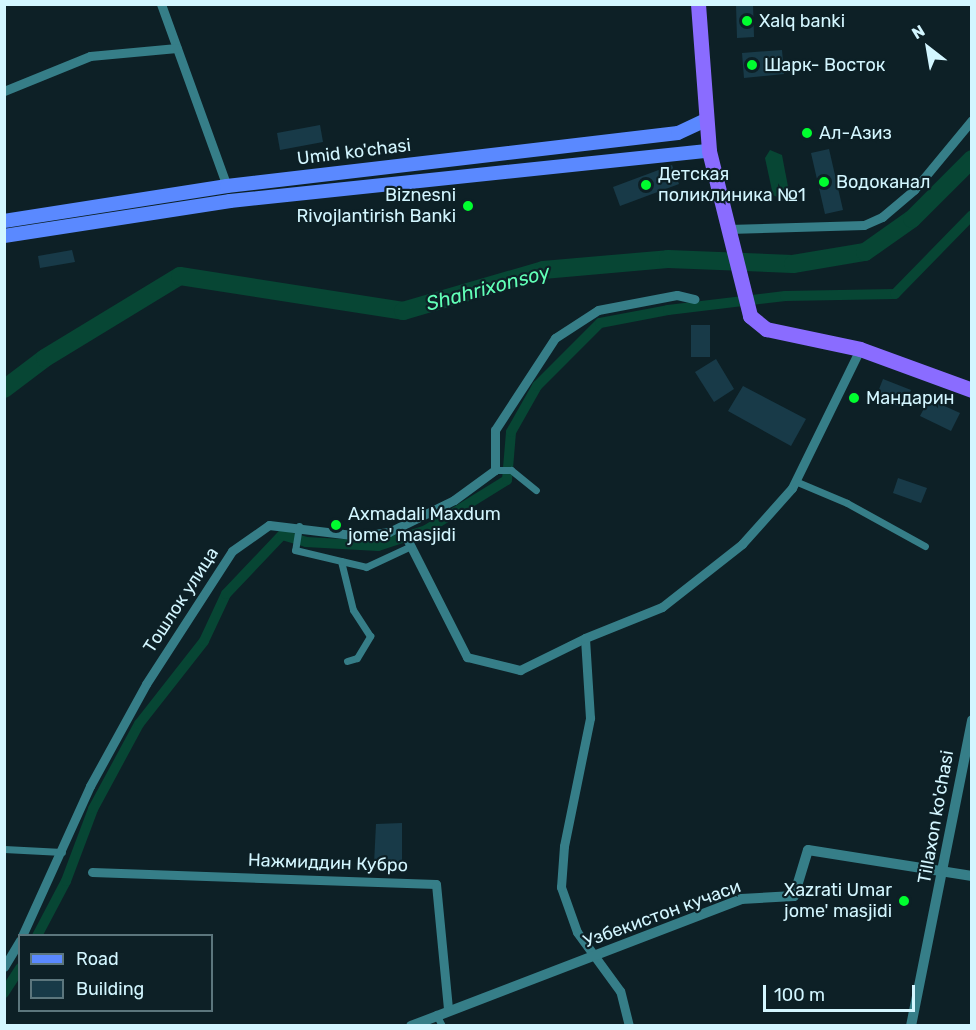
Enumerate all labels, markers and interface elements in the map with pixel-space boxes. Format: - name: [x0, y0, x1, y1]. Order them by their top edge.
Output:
- place label: Xalq banki: [759, 10, 845, 32]
- marker: Xalq banki: [740, 14, 754, 28]
- north arrow: [898, 18, 958, 78]
- text: N: [909, 21, 928, 43]
- place label: Шарк- Восток: [764, 54, 885, 76]
- marker: Шарк- Восток: [745, 58, 759, 72]
- place label: Ал-Азиз: [819, 122, 892, 144]
- marker: Ал-Азиз: [800, 126, 814, 140]
- street label: Umid ko'chasi: [296, 134, 412, 170]
- place label: Детская поликлиника №1: [658, 164, 806, 207]
- place label: Водоканал: [836, 171, 930, 193]
- marker: Водоканал: [817, 175, 831, 189]
- marker: Детская поликлиника №1: [639, 178, 653, 192]
- place label: Biznesni Rivojlantirish Banki: [297, 185, 456, 228]
- marker: Biznesni Rivojlantirish Banki: [461, 199, 475, 213]
- water label: Shahrixonsoy: [423, 260, 553, 316]
- place label: Мандарин: [866, 387, 955, 409]
- marker: Мандарин: [847, 391, 861, 405]
- place label: Axmadali Maxdum jome' masjidi: [348, 504, 501, 546]
- marker: Axmadali Maxdum jome' masjidi: [329, 518, 343, 532]
- street label: Тошлок улица: [139, 543, 223, 657]
- street label: Tillaxon ko'chasi: [914, 749, 958, 885]
- street label: Нажмиддин Кубро: [248, 849, 408, 877]
- street label: Узбекистон кучаси: [580, 875, 744, 953]
- place label: Xazrati Umar jome' masjidi: [784, 880, 892, 922]
- marker: Xazrati Umar jome' masjidi: [897, 894, 911, 908]
- legend: [18, 934, 213, 1012]
- text: Road: [76, 948, 119, 970]
- scale bar: [766, 973, 918, 1011]
- text: Building: [76, 978, 144, 1000]
- text: 100 m: [774, 984, 825, 1006]

